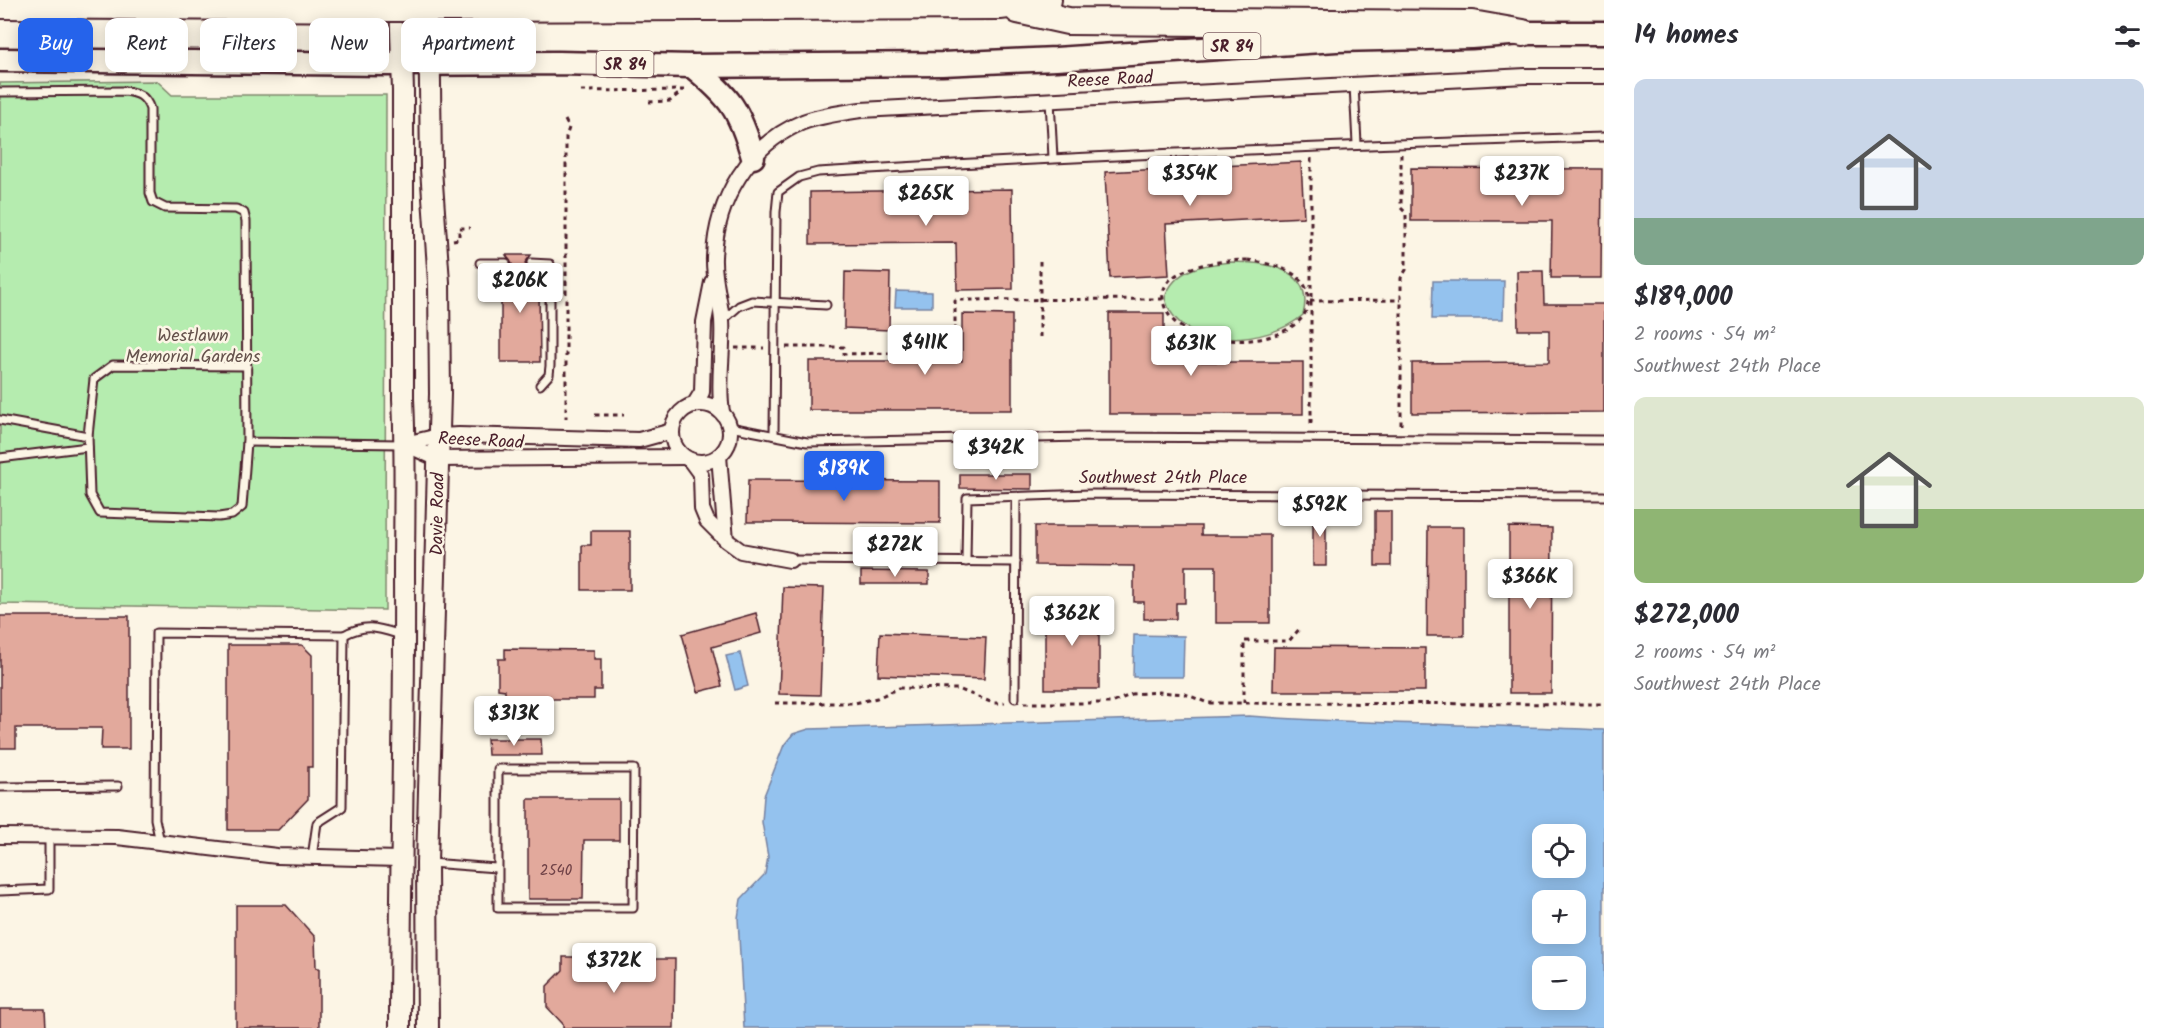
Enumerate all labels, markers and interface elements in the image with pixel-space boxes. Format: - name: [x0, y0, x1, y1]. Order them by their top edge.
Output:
- text: 14 homes: [1634, 15, 1739, 57]
- chip: Buy: [18, 18, 93, 72]
- chip: Rent: [105, 18, 188, 72]
- chip: Filters: [200, 18, 297, 72]
- chip: New: [309, 18, 389, 72]
- chip: Apartment: [401, 18, 536, 72]
- icon: filters: [2111, 20, 2144, 53]
- road number: SR 84: [1204, 33, 1260, 59]
- road number: SR 84: [596, 51, 654, 77]
- street label: Reese Road: [1066, 64, 1155, 97]
- icon: home: [1835, 118, 1943, 226]
- pin: $354K: [1148, 156, 1232, 207]
- pin: $237K: [1480, 156, 1564, 207]
- text: $354K: [1162, 159, 1218, 191]
- text: $237K: [1494, 159, 1550, 191]
- pin: $265K: [884, 176, 968, 227]
- text: $265K: [898, 179, 954, 211]
- pin: $206K: [478, 263, 562, 314]
- text: $206K: [492, 266, 548, 298]
- text: $189,000: [1634, 277, 1733, 319]
- text: 2 rooms · 54 m²: [1634, 319, 1775, 351]
- park label: Westlawn Memorial Gardens: [126, 322, 261, 372]
- pin: $411K: [883, 325, 967, 376]
- pin: $631K: [1149, 326, 1233, 377]
- text: $411K: [902, 328, 948, 360]
- text: $631K: [1165, 329, 1217, 361]
- text: Southwest 24th Place: [1634, 351, 1821, 383]
- street label: Reese Road: [437, 425, 526, 458]
- pin: $342K: [954, 430, 1038, 481]
- text: $342K: [967, 433, 1025, 465]
- icon: home: [1835, 436, 1943, 544]
- pin: $189K: [802, 451, 886, 502]
- text: $189K: [818, 454, 870, 486]
- street label: Southwest 24th Place: [1079, 464, 1247, 493]
- street label: Davie Road: [423, 471, 454, 556]
- pin: $592K: [1278, 487, 1362, 538]
- text: $592K: [1292, 490, 1348, 522]
- pin: $272K: [853, 527, 937, 578]
- text: $272K: [867, 530, 923, 562]
- pin: $366K: [1488, 559, 1572, 610]
- text: $366K: [1502, 562, 1558, 594]
- text: $272,000: [1634, 595, 1739, 637]
- pin: $362K: [1030, 596, 1114, 647]
- text: $362K: [1043, 599, 1101, 631]
- text: 2 rooms · 54 m²: [1634, 637, 1775, 669]
- text: Southwest 24th Place: [1634, 669, 1821, 701]
- pin: $313K: [472, 696, 556, 747]
- text: $313K: [488, 699, 540, 731]
- map controls: [1532, 824, 1586, 1010]
- button: locate: [1532, 824, 1586, 878]
- house number: 2540: [540, 859, 573, 883]
- button: +: [1532, 890, 1586, 944]
- pin: $372K: [572, 943, 656, 994]
- text: $372K: [586, 946, 642, 978]
- button: −: [1532, 956, 1586, 1010]

